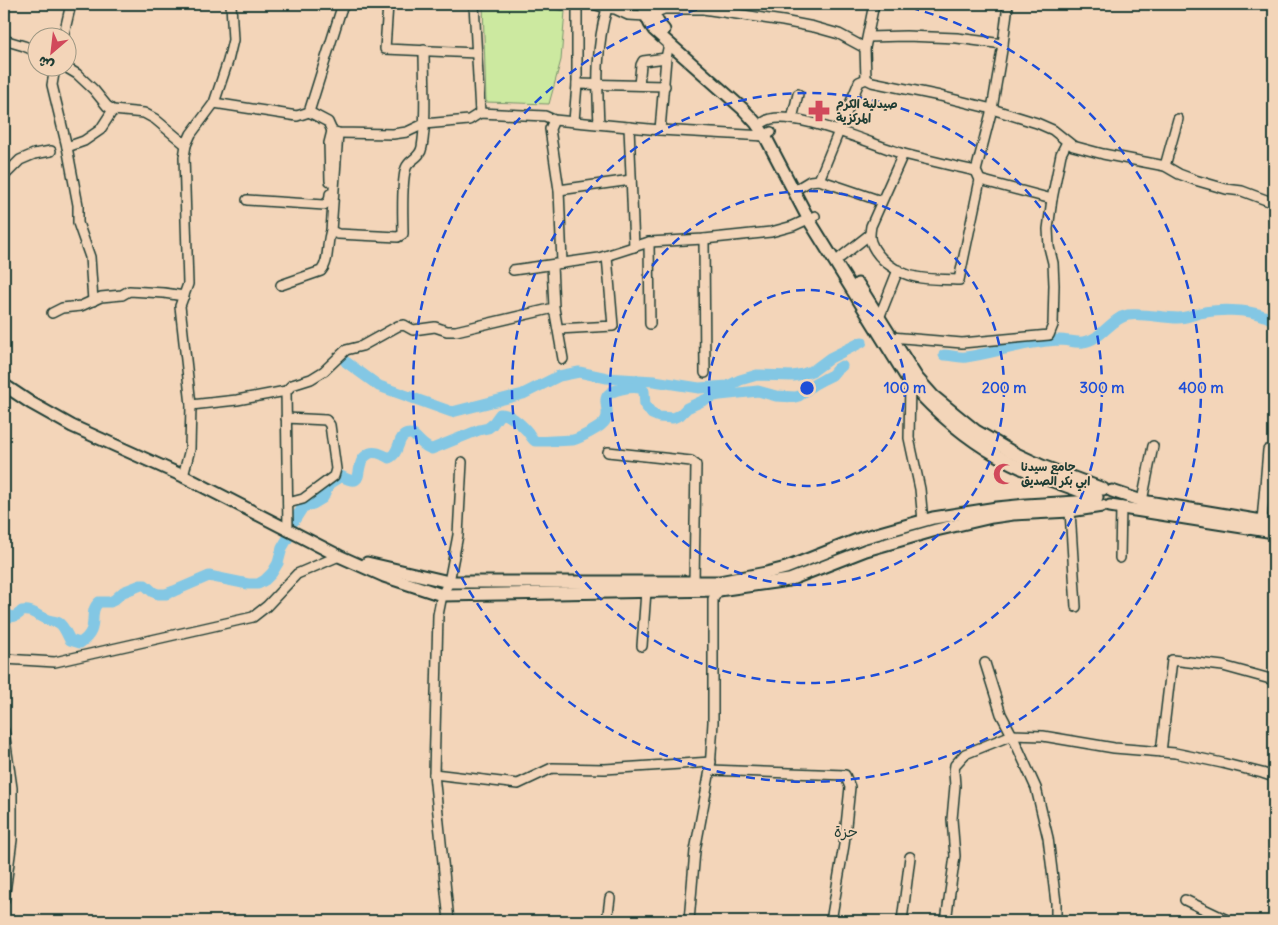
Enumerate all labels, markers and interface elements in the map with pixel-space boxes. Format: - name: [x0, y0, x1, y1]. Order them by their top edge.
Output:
- north arrow: [28, 28, 78, 78]
- text: ش: [35, 52, 57, 75]
- place label: صيدلية الكرم المركزية: [836, 96, 898, 125]
- pharmacy icon: صيدلية الكرم المركزية: [806, 98, 832, 124]
- text: 100 m: [884, 378, 926, 397]
- text: 200 m: [982, 378, 1026, 397]
- text: 300 m: [1080, 378, 1125, 397]
- text: 400 m: [1178, 378, 1224, 397]
- centre of rings: [798, 379, 816, 397]
- place label: جامع سيدنا ابي بكر الصديق: [1021, 459, 1090, 492]
- mosque icon: جامع سيدنا ابي بكر الصديق: [991, 461, 1017, 487]
- district label: حزة: [834, 822, 858, 841]

